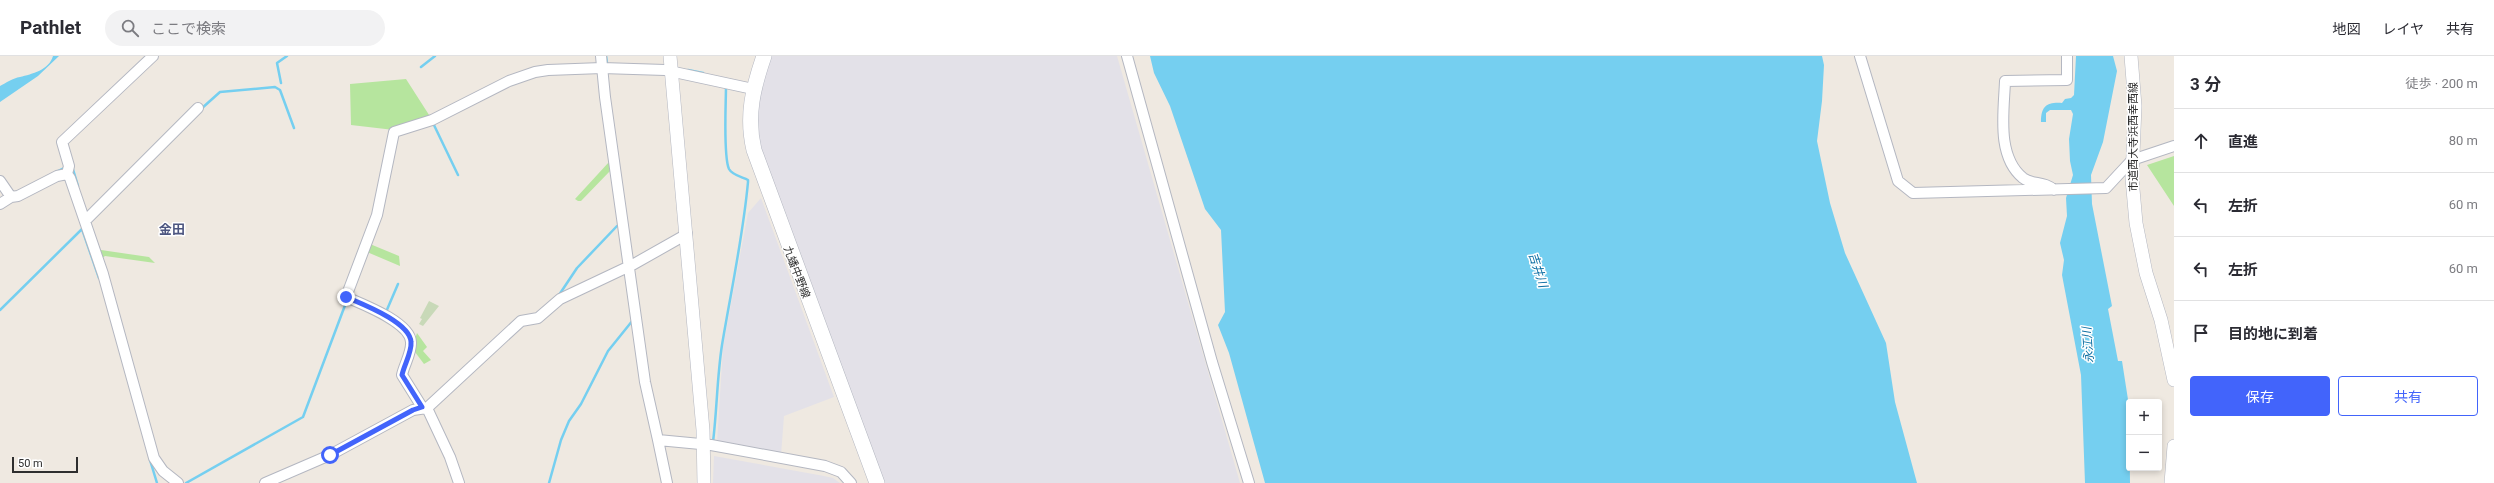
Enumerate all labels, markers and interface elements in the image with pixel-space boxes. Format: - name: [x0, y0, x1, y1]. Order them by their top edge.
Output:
- search box: [105, 10, 385, 46]
- text: Pathlet: [20, 16, 81, 39]
- icon: search: [119, 17, 141, 39]
- text: ここで検索: [151, 20, 226, 38]
- text: 地図: [2332, 21, 2360, 37]
- text: レイヤ: [2382, 21, 2424, 37]
- text: 共有: [2446, 21, 2474, 37]
- text: 3 分: [2190, 74, 2221, 94]
- text: 徒歩 · 200 m: [2406, 76, 2478, 91]
- street label: 市道西大寺浜西幸西線: [2127, 82, 2140, 192]
- icon: ahead: [2190, 130, 2212, 152]
- text: 直進: [2228, 133, 2258, 151]
- text: 80 m: [2449, 133, 2478, 148]
- icon: left: [2190, 194, 2212, 216]
- text: 左折: [2228, 197, 2258, 215]
- text: 60 m: [2449, 197, 2478, 212]
- district label: 金田: [159, 222, 185, 237]
- street label: 九蟠中野線: [781, 244, 812, 300]
- water label: 吉井川: [1526, 251, 1551, 291]
- icon: left: [2190, 258, 2212, 280]
- text: 左折: [2228, 261, 2258, 279]
- text: 60 m: [2449, 261, 2478, 276]
- route end: [337, 288, 355, 306]
- icon: arrive: [2190, 322, 2212, 344]
- water label: 永江川: [2080, 325, 2096, 363]
- text: 目的地に到着: [2228, 325, 2318, 343]
- button: 保存: [2190, 376, 2330, 416]
- button: 共有: [2338, 376, 2478, 416]
- map controls: [2126, 399, 2162, 471]
- button: +: [2126, 399, 2162, 435]
- button: −: [2126, 435, 2162, 471]
- route start: [321, 446, 339, 464]
- scale bar: [12, 455, 78, 474]
- text: 50 m: [18, 457, 43, 470]

